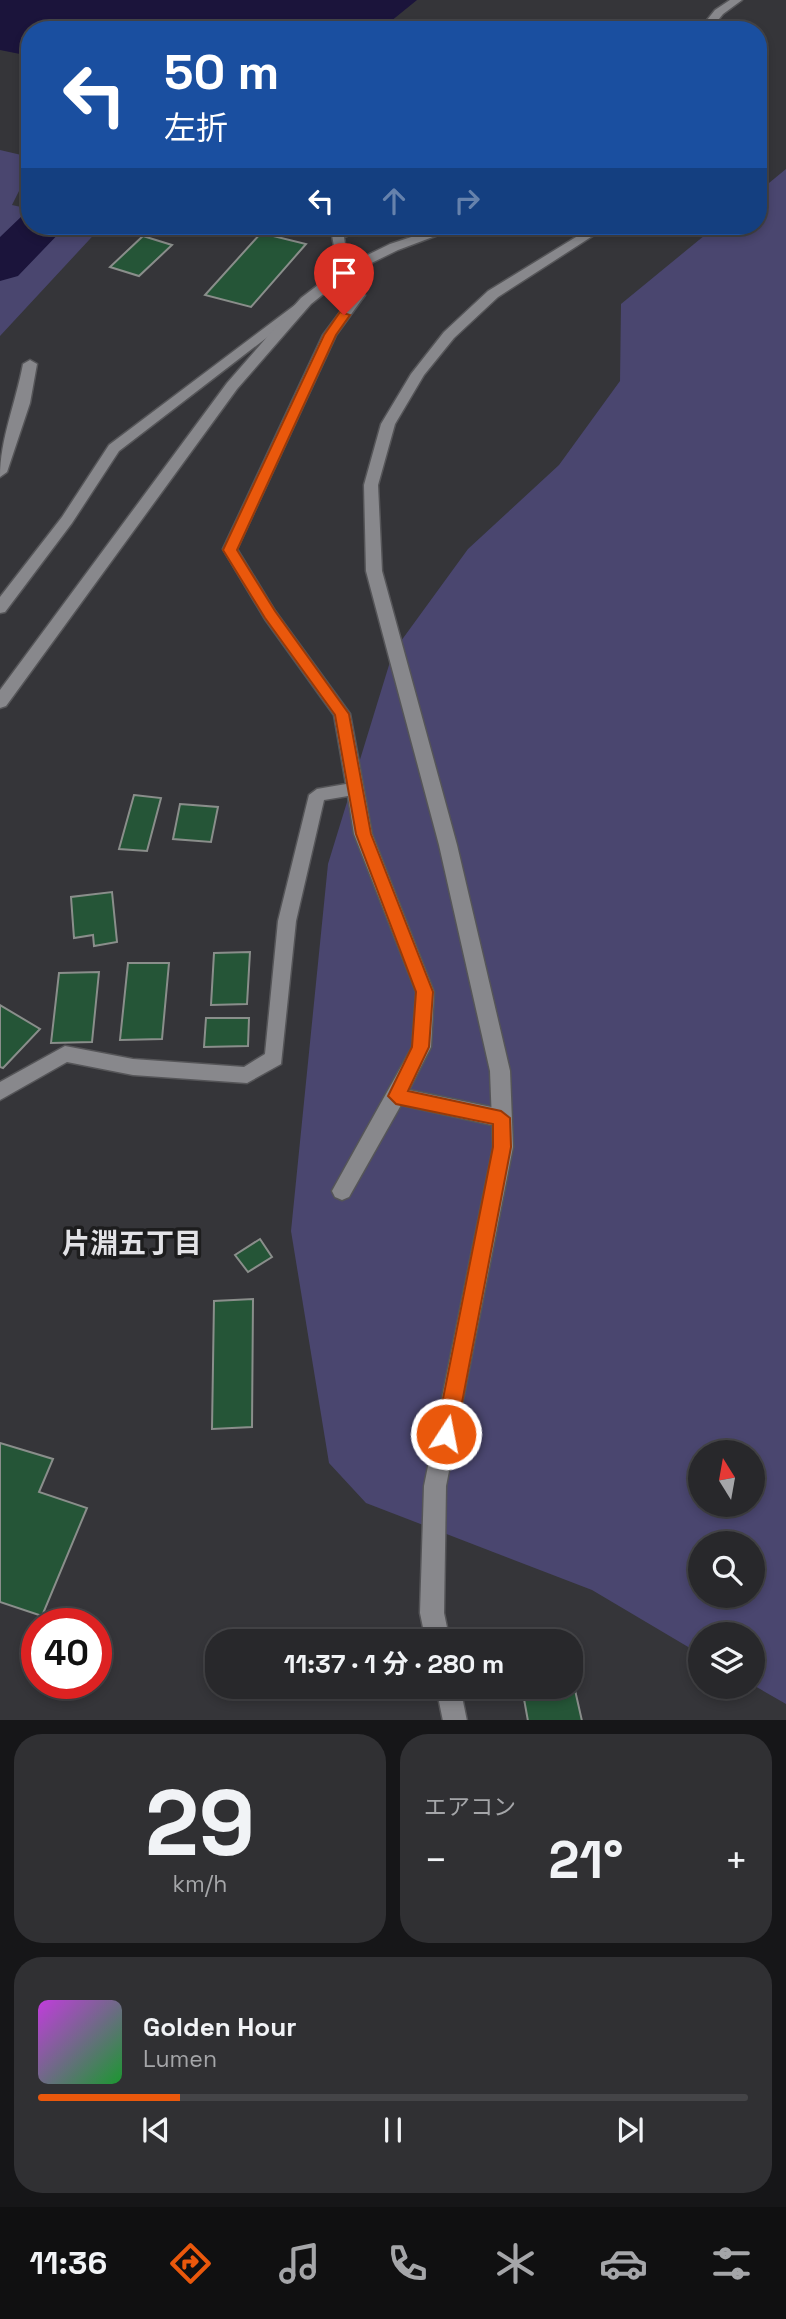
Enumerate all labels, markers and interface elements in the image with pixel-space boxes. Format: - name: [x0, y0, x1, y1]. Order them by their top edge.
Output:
- text: 50 m: [164, 41, 279, 103]
- icon: left: [49, 49, 140, 140]
- text: 左折: [164, 108, 228, 148]
- icon: left: [302, 182, 340, 220]
- icon: ahead: [375, 182, 413, 220]
- icon: right: [448, 182, 486, 220]
- pin: [314, 243, 374, 315]
- icon: arrive: [325, 254, 363, 292]
- district label: 片淵五丁目: [62, 1225, 202, 1261]
- position arrow: [409, 1397, 483, 1471]
- north arrow: [688, 1440, 765, 1517]
- map controls: [688, 1440, 765, 1699]
- button: search: [688, 1531, 765, 1608]
- speed limit sign: 40: [21, 1608, 112, 1699]
- button: layers: [688, 1622, 765, 1699]
- text: 11:37 · 1 分 · 280 m: [284, 1647, 504, 1681]
- text: 29: [145, 1765, 255, 1882]
- text: エアコン: [424, 1792, 516, 1822]
- text: 21°: [549, 1827, 623, 1893]
- text: −: [424, 1836, 448, 1884]
- text: +: [724, 1836, 748, 1884]
- text: km/h: [173, 1869, 227, 1899]
- text: Golden Hour: [143, 2010, 297, 2044]
- text: Lumen: [143, 2044, 217, 2074]
- icon: previous: [137, 2111, 175, 2149]
- icon: pause: [374, 2111, 412, 2149]
- icon: next: [611, 2111, 649, 2149]
- icon: directions: [166, 2239, 215, 2288]
- icon: music: [275, 2239, 324, 2288]
- icon: phone: [383, 2239, 432, 2288]
- icon: climate: [491, 2239, 540, 2288]
- icon: car: [599, 2239, 648, 2288]
- icon: filters: [707, 2239, 756, 2288]
- text: 11:36: [30, 2243, 107, 2283]

